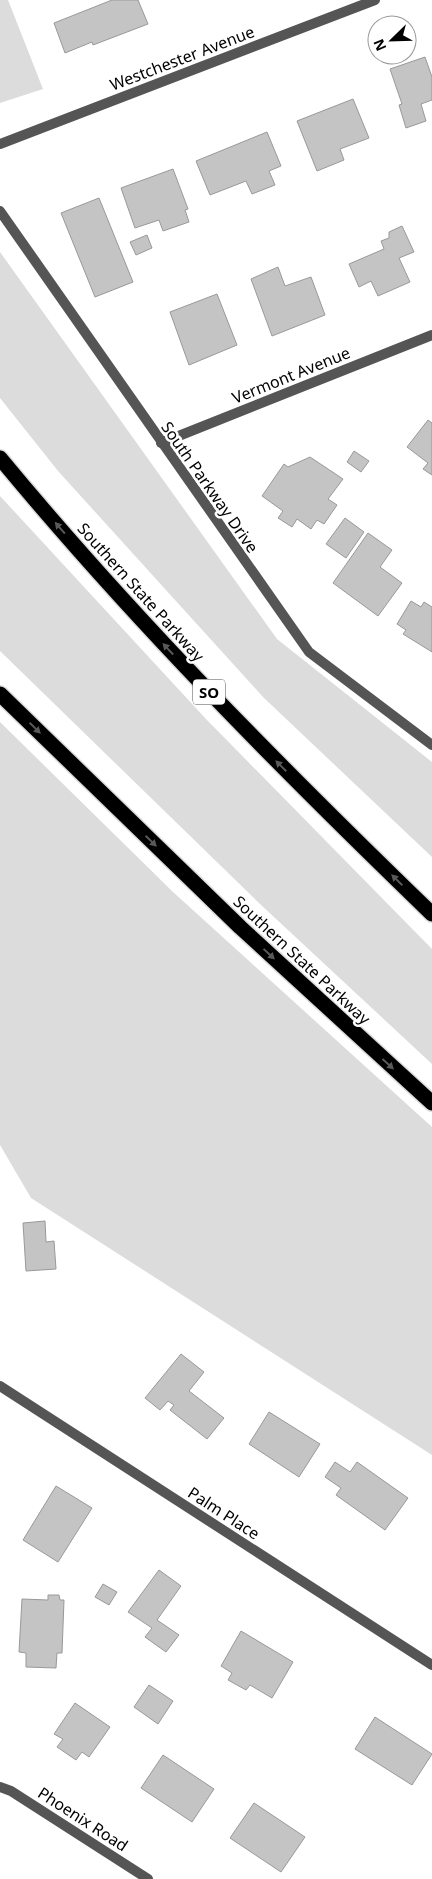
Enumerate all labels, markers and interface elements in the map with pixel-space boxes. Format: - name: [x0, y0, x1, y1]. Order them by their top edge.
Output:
- north arrow: [367, 15, 417, 65]
- street label: Westchester Avenue: [107, 20, 257, 96]
- text: N: [369, 36, 391, 54]
- street label: Vermont Avenue: [229, 341, 353, 409]
- street label: South Parkway Drive: [156, 417, 264, 557]
- street label: Southern State Parkway: [73, 518, 210, 667]
- one-way arrow: [54, 522, 66, 534]
- one-way arrow: [163, 642, 174, 655]
- road number: SO: [193, 680, 225, 704]
- one-way arrow: [29, 722, 41, 734]
- one-way arrow: [275, 760, 287, 772]
- one-way arrow: [145, 835, 157, 847]
- one-way arrow: [391, 874, 403, 886]
- street label: Southern State Parkway: [229, 891, 376, 1030]
- one-way arrow: [262, 948, 274, 960]
- one-way arrow: [382, 1058, 394, 1070]
- street label: Palm Place: [184, 1482, 264, 1544]
- street label: Phoenix Road: [34, 1782, 132, 1856]

